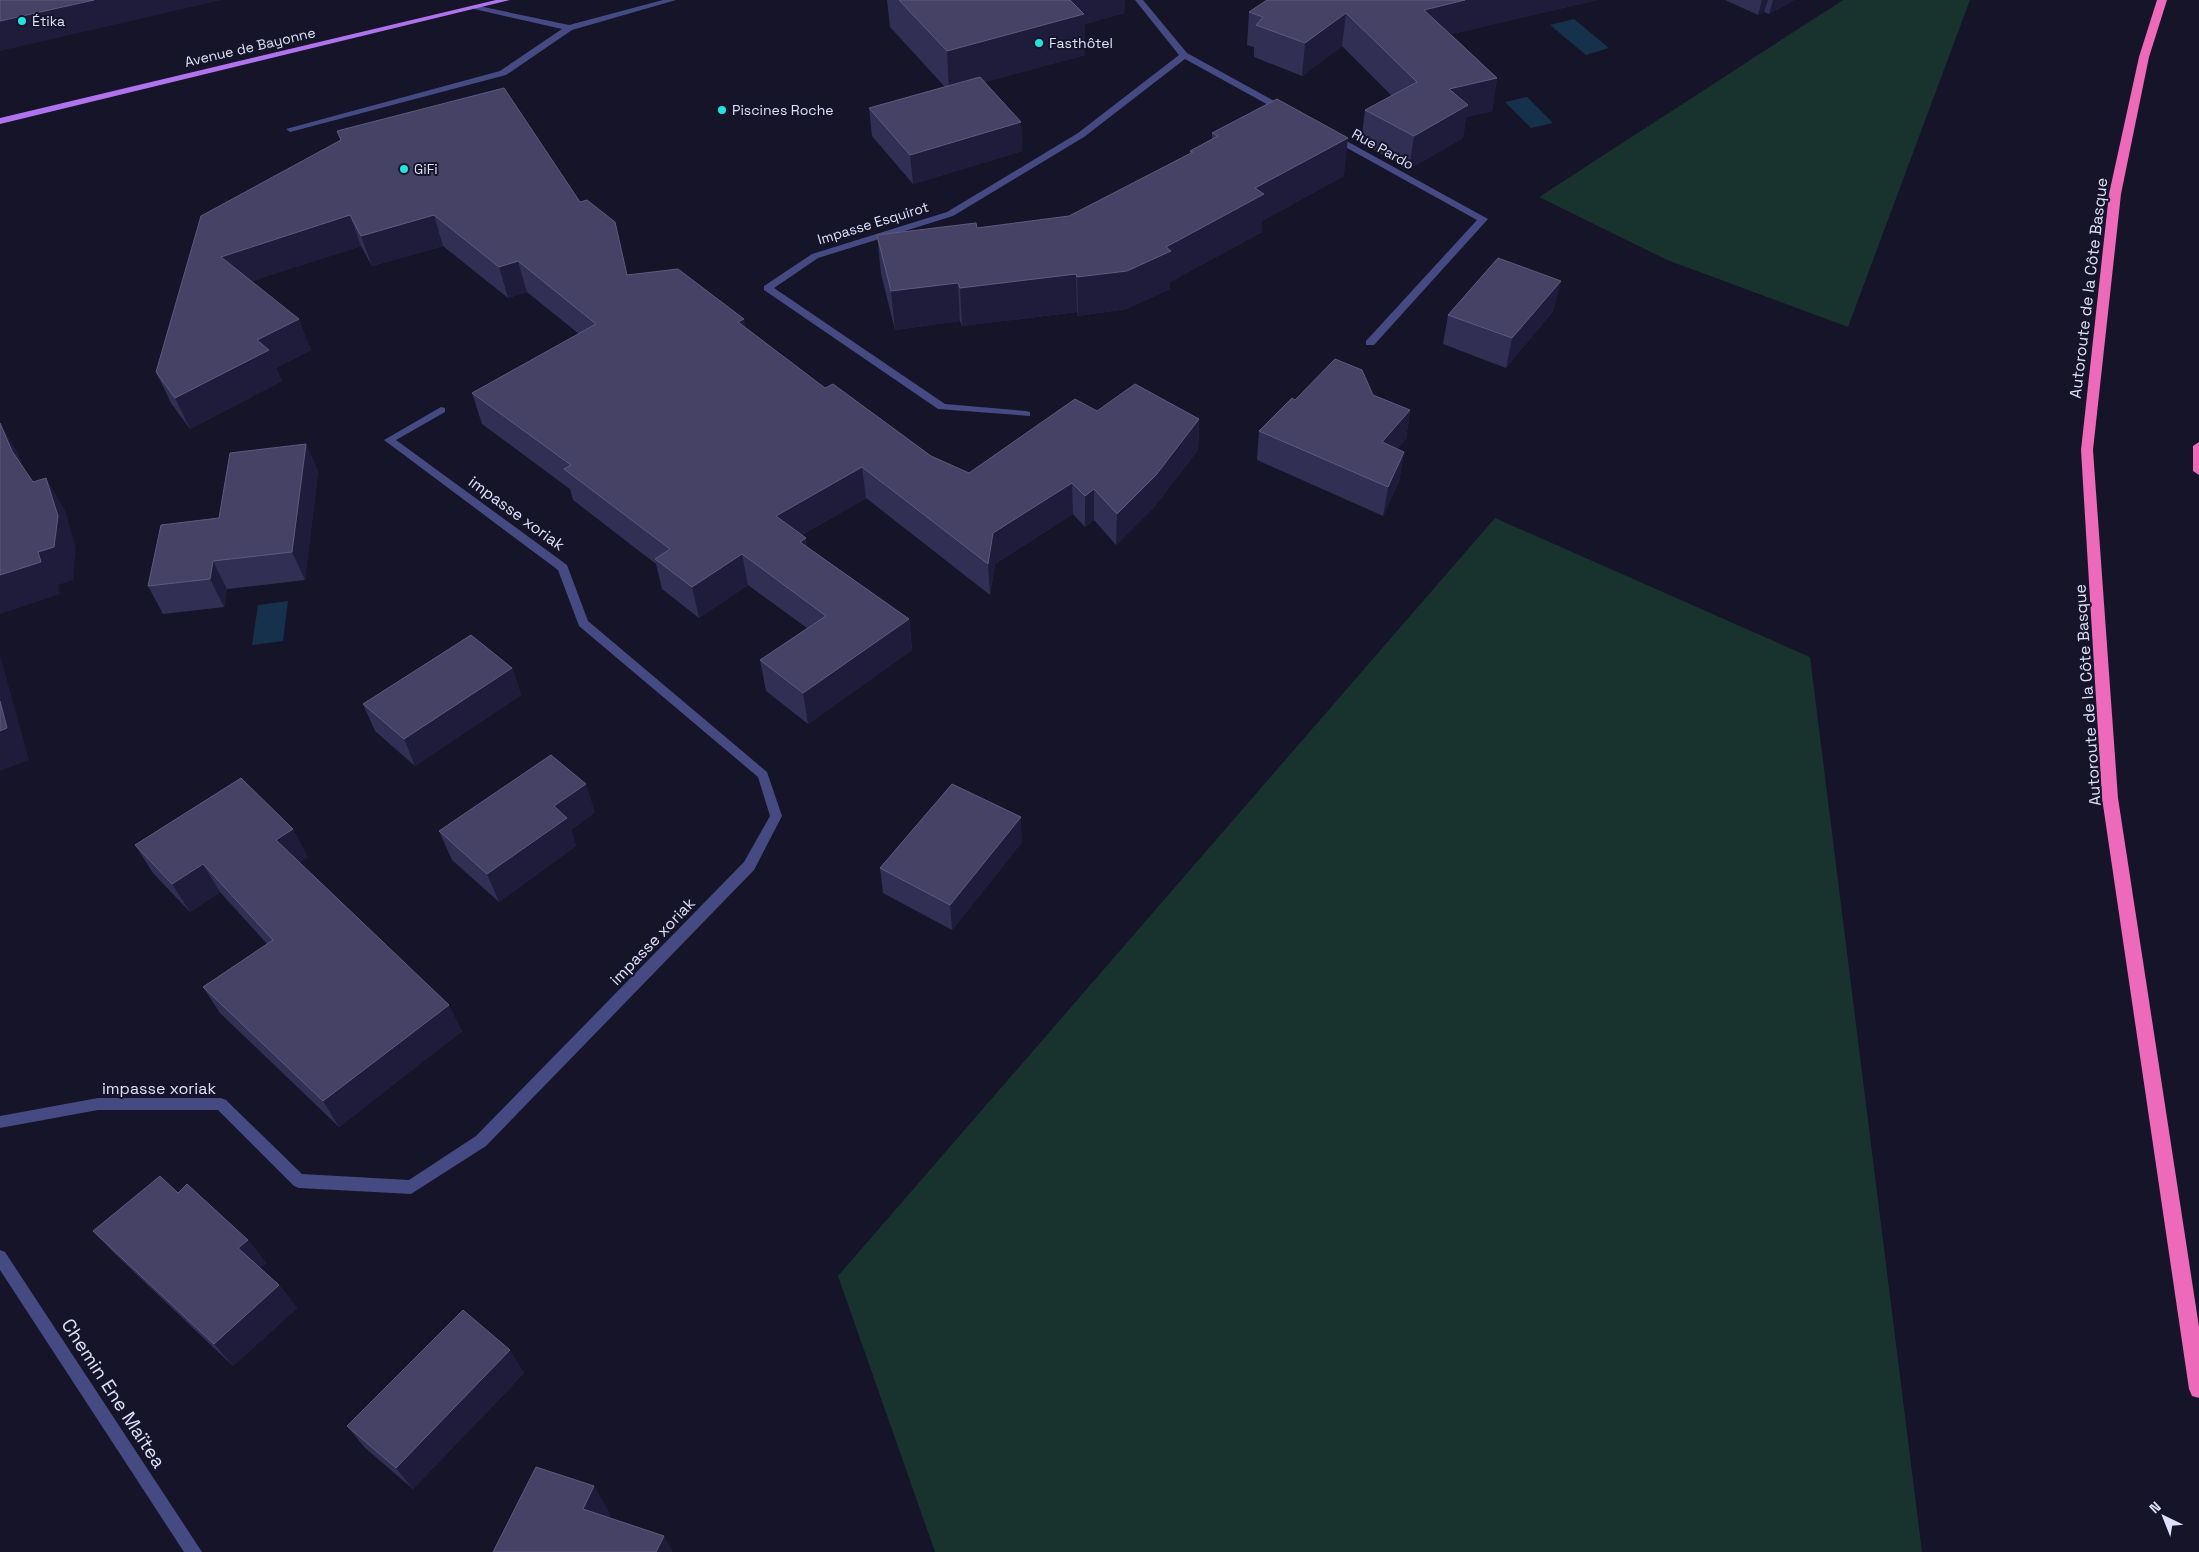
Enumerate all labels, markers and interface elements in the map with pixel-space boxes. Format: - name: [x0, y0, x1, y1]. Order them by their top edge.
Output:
- place label: Étika: [32, 12, 65, 30]
- marker: Étika: [16, 15, 28, 27]
- street label: Avenue de Bayonne: [183, 23, 317, 71]
- place label: Fasthôtel: [1049, 34, 1113, 52]
- marker: Fasthôtel: [1033, 37, 1045, 49]
- place label: Piscines Roche: [732, 101, 834, 119]
- marker: Piscines Roche: [716, 104, 728, 116]
- street label: Rue Pardo: [1349, 125, 1417, 173]
- place label: GiFi: [414, 160, 438, 178]
- marker: GiFi: [398, 163, 410, 175]
- street label: Autoroute de la Côte Basque: [2065, 176, 2112, 400]
- street label: Impasse Esquirot: [815, 198, 931, 248]
- street label: impasse xoriak: [464, 471, 569, 556]
- street label: Autoroute de la Côte Basque: [2069, 583, 2106, 807]
- street label: impasse xoriak: [605, 893, 700, 990]
- street label: impasse xoriak: [102, 1078, 216, 1099]
- street label: Chemin Ene Maïtea: [56, 1314, 171, 1473]
- north arrow: [2139, 1492, 2189, 1542]
- text: N: [2146, 1498, 2165, 1517]

